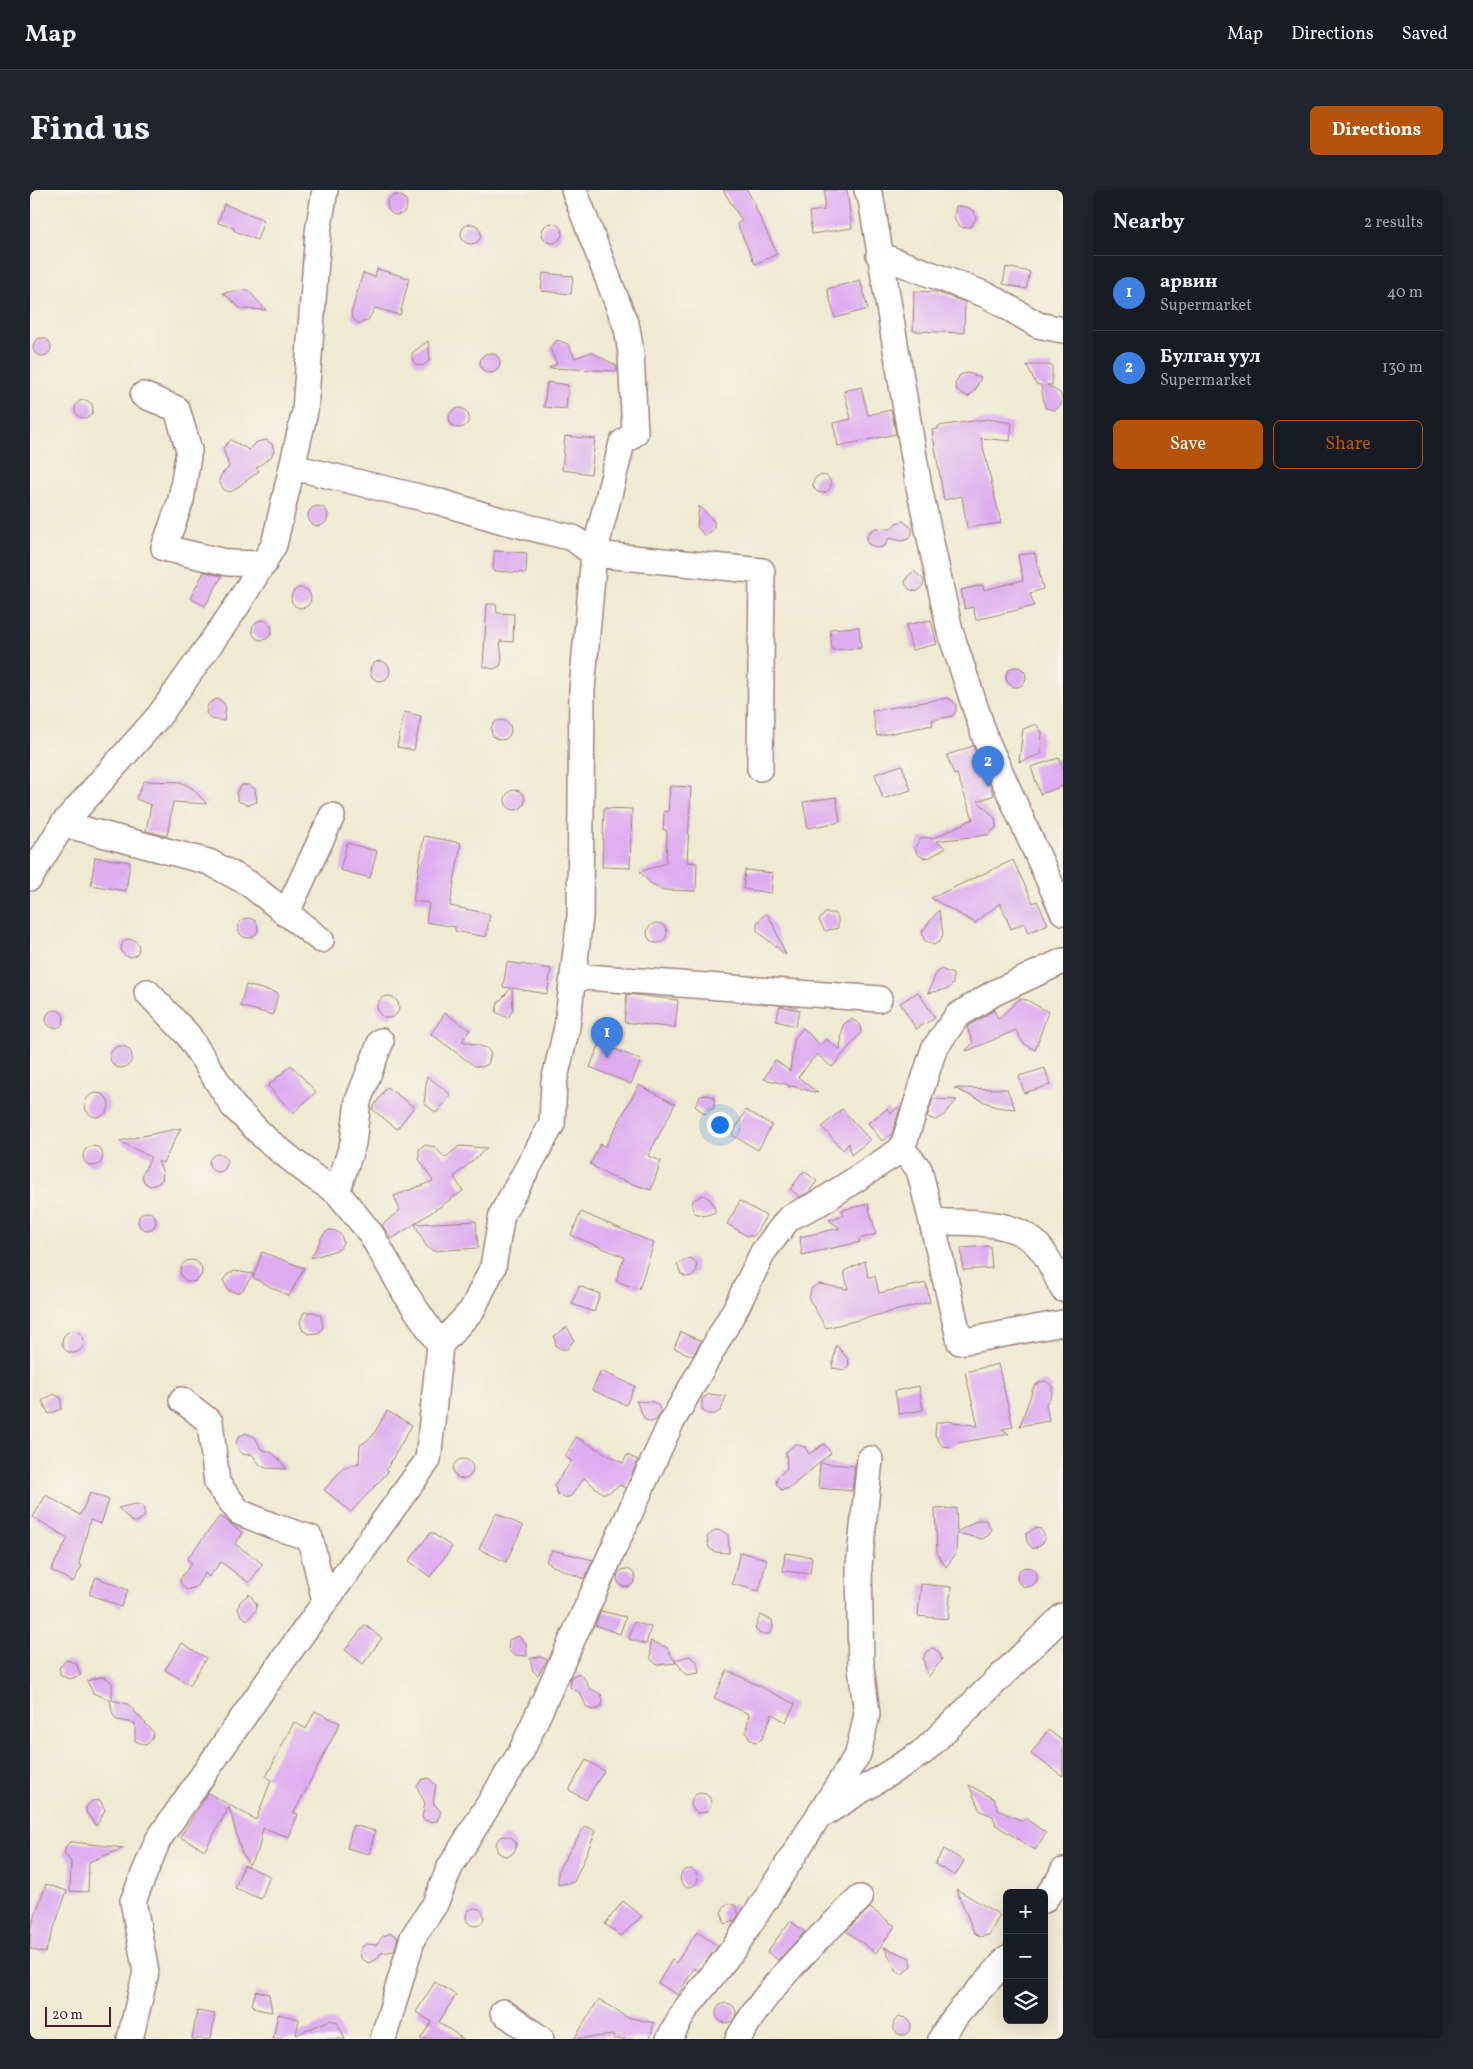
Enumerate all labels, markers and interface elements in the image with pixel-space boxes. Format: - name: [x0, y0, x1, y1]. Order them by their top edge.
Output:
- text: Map: [25, 18, 76, 52]
- text: Map: [1227, 22, 1263, 47]
- text: Directions: [1291, 22, 1374, 47]
- text: Saved: [1402, 22, 1448, 47]
- text: Find us: [30, 106, 150, 154]
- button: Directions: [1310, 106, 1443, 155]
- text: Nearby: [1113, 208, 1184, 237]
- text: 2 results: [1364, 212, 1423, 234]
- text: арвин: [1160, 269, 1217, 295]
- text: 1: [1126, 282, 1132, 304]
- text: 40 m: [1387, 282, 1423, 304]
- text: Supermarket: [1160, 295, 1252, 317]
- text: Булган уул: [1160, 344, 1261, 370]
- text: 2: [1125, 357, 1133, 379]
- text: 130 m: [1382, 357, 1423, 379]
- text: Supermarket: [1160, 370, 1252, 392]
- button: Save: [1113, 420, 1263, 469]
- button: Share: [1273, 420, 1423, 469]
- pin: 2: [972, 746, 1004, 787]
- pin: 1: [591, 1017, 623, 1058]
- your location: [707, 1112, 733, 1138]
- map controls: [1003, 1889, 1048, 2024]
- button: +: [1003, 1889, 1048, 1934]
- button: −: [1003, 1934, 1048, 1979]
- button: layers: [1003, 1979, 1048, 2024]
- scale bar: [45, 2004, 111, 2027]
- text: 20 m: [52, 2006, 83, 2025]

